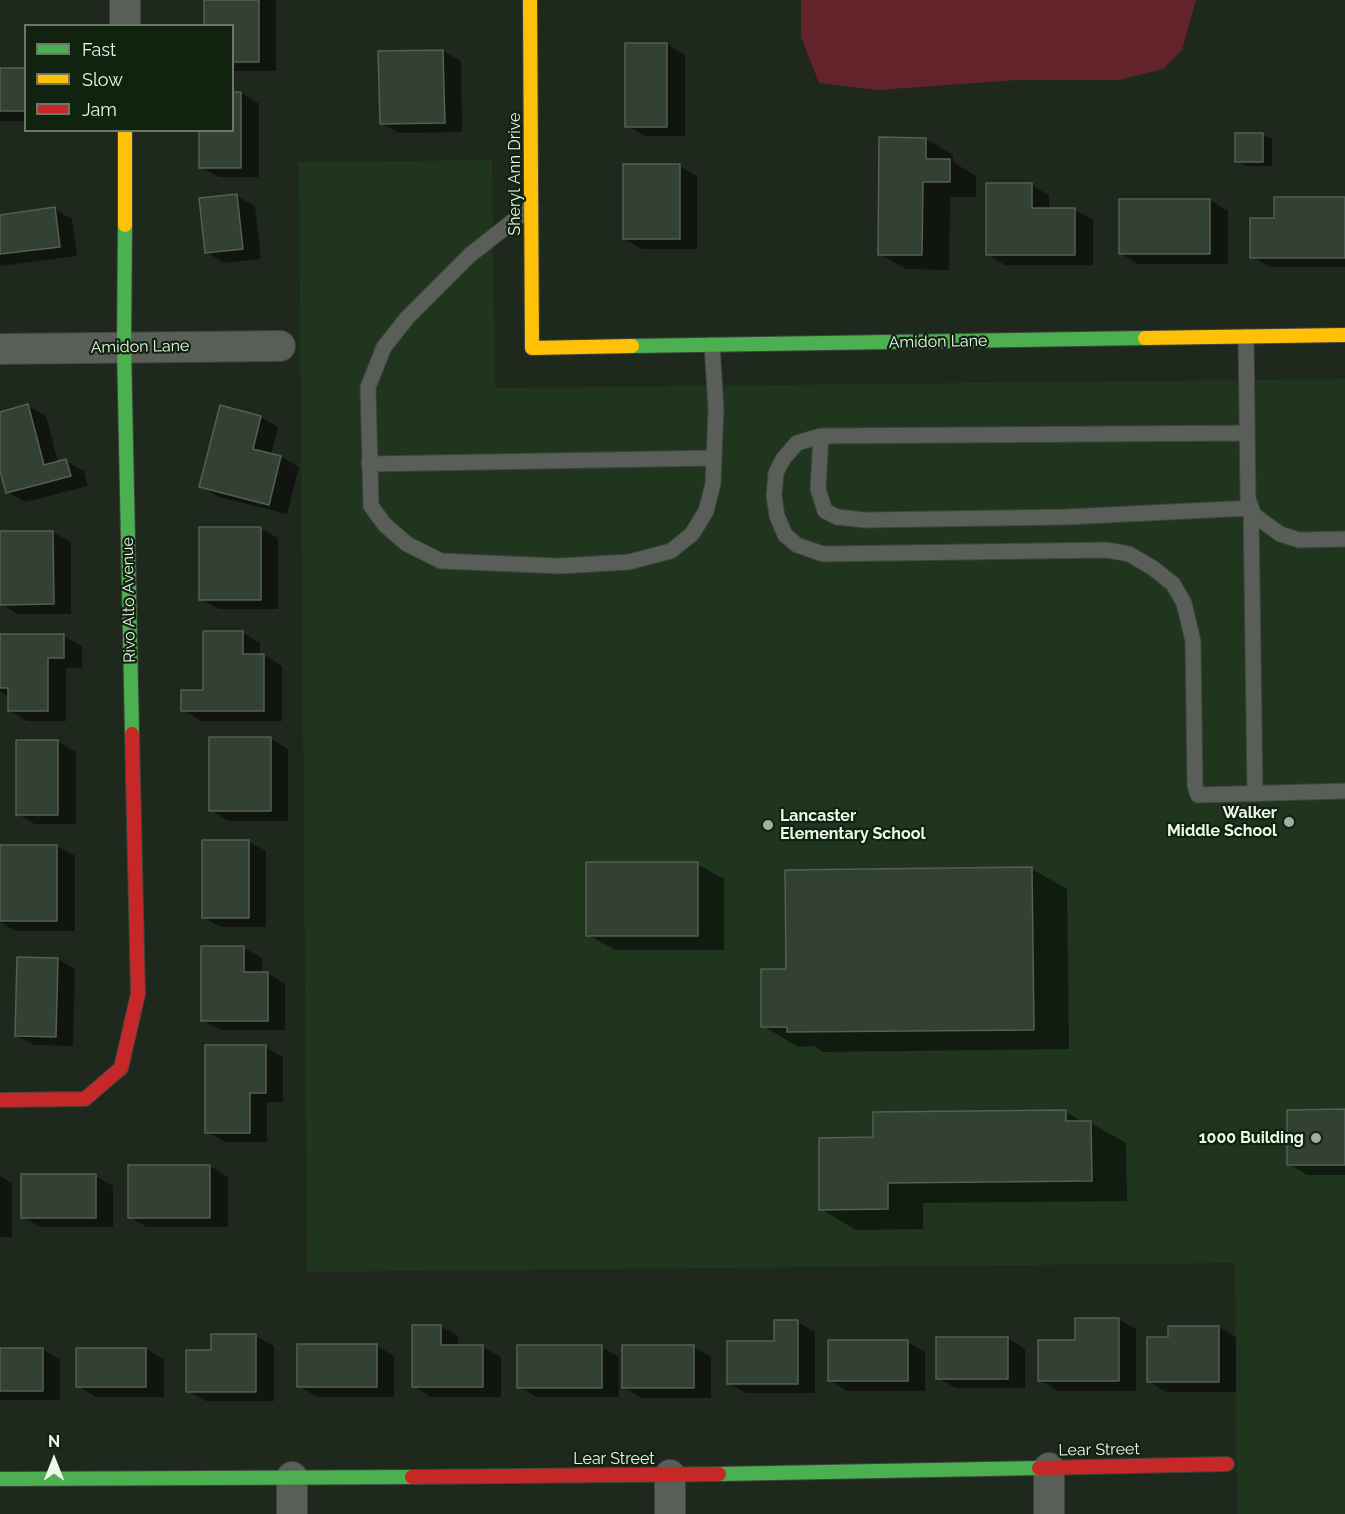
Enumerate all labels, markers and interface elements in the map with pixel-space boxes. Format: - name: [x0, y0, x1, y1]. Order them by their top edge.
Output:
- legend: [24, 24, 234, 132]
- text: Fast: [82, 39, 116, 60]
- text: Slow: [82, 69, 123, 90]
- text: Jam: [82, 99, 117, 120]
- street label: Sheryl Ann Drive: [505, 113, 525, 235]
- street label: Amidon Lane: [889, 332, 987, 352]
- street label: Amidon Lane: [91, 337, 189, 357]
- street label: Rivo Alto Avenue: [118, 537, 140, 663]
- place label: Walker Middle School: [1167, 803, 1277, 841]
- place label: Lancaster Elementary School: [780, 806, 925, 844]
- marker: Walker Middle School: [1282, 815, 1296, 829]
- marker: Lancaster Elementary School: [761, 818, 775, 832]
- place label: 1000 Building: [1199, 1128, 1304, 1148]
- marker: 1000 Building: [1309, 1131, 1323, 1145]
- north arrow: [24, 1430, 84, 1490]
- text: N: [48, 1432, 60, 1451]
- street label: Lear Street: [1058, 1440, 1140, 1460]
- street label: Lear Street: [573, 1449, 655, 1469]

